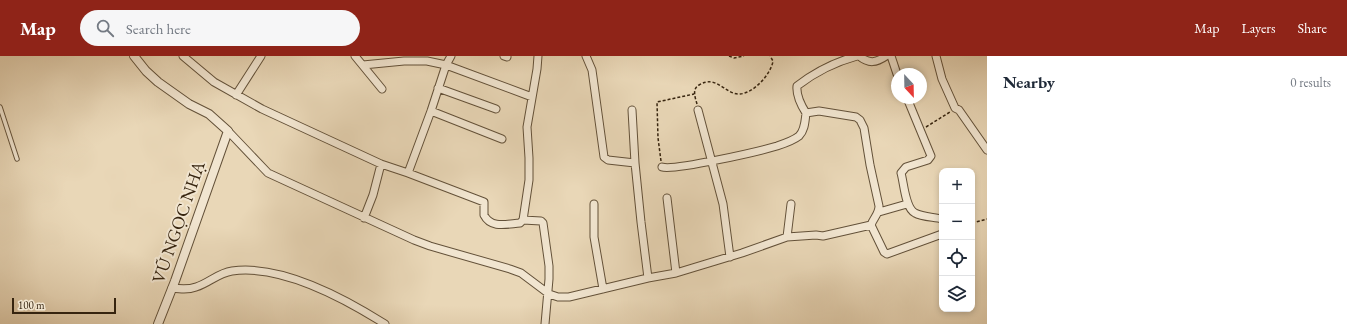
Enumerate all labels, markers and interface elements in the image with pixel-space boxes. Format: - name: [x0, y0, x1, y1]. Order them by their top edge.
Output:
- search box: [80, 10, 360, 46]
- text: Map: [20, 16, 56, 41]
- icon: search: [94, 17, 116, 39]
- text: Search here: [126, 19, 191, 38]
- text: Map: [1194, 19, 1219, 37]
- text: Layers: [1241, 19, 1276, 37]
- text: Share: [1298, 19, 1327, 37]
- north arrow: [891, 68, 927, 104]
- text: Nearby: [1003, 71, 1055, 93]
- text: 0 results: [1290, 74, 1331, 91]
- street label: VŨ NGỌC NHẠ: [146, 157, 210, 286]
- map controls: [939, 168, 975, 312]
- button: +: [939, 168, 975, 204]
- button: −: [939, 204, 975, 240]
- button: locate: [939, 240, 975, 276]
- button: layers: [939, 276, 975, 312]
- scale bar: [12, 296, 116, 315]
- text: 100 m: [18, 298, 45, 312]

